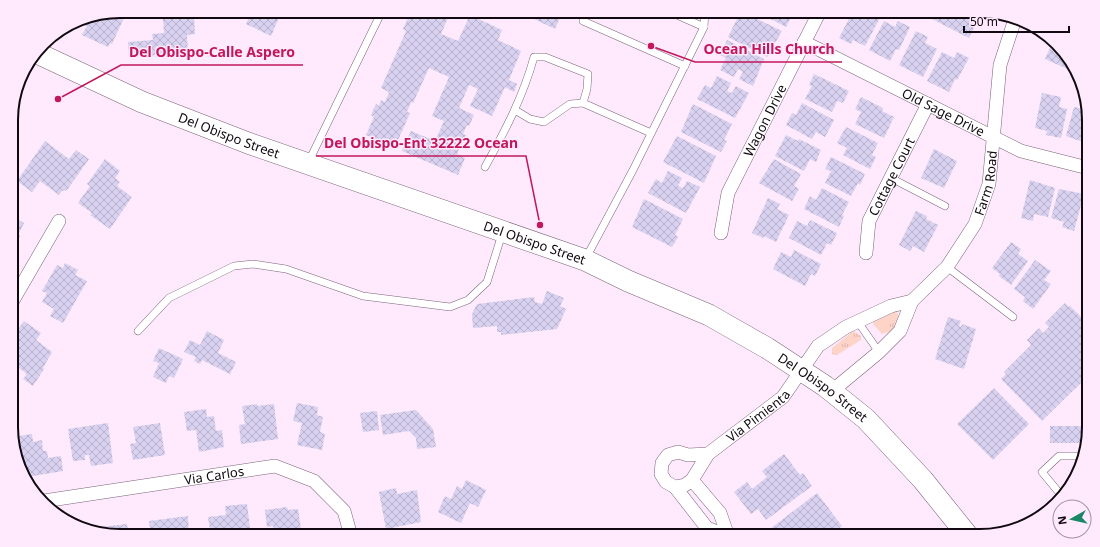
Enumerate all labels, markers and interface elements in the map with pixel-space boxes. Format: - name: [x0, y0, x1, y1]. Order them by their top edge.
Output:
- scale bar: [964, 8, 1069, 34]
- text: 50 m: [970, 13, 998, 30]
- callout: Ocean Hills Church: [695, 36, 842, 62]
- callout: Del Obispo-Calle Aspero: [121, 39, 303, 65]
- text: Ocean Hills Church: [703, 39, 835, 58]
- text: Del Obispo-Calle Aspero: [129, 42, 295, 61]
- street label: Wagon Drive: [739, 81, 790, 160]
- street label: Old Sage Drive: [899, 84, 988, 140]
- street label: Del Obispo Street: [176, 108, 282, 162]
- callout: Del Obispo-Ent 32222 Ocean: [316, 130, 526, 156]
- text: Del Obispo-Ent 32222 Ocean: [324, 133, 518, 152]
- street label: Cottage Court: [864, 134, 919, 219]
- street label: Farm Road: [970, 150, 1001, 218]
- street label: Del Obispo Street: [481, 216, 588, 269]
- street label: Del Obispo Street: [774, 349, 872, 426]
- street label: Via Pimienta: [722, 386, 794, 446]
- street label: Via Carlos: [183, 462, 245, 489]
- north arrow: [1052, 499, 1092, 539]
- text: N: [1054, 515, 1070, 526]

